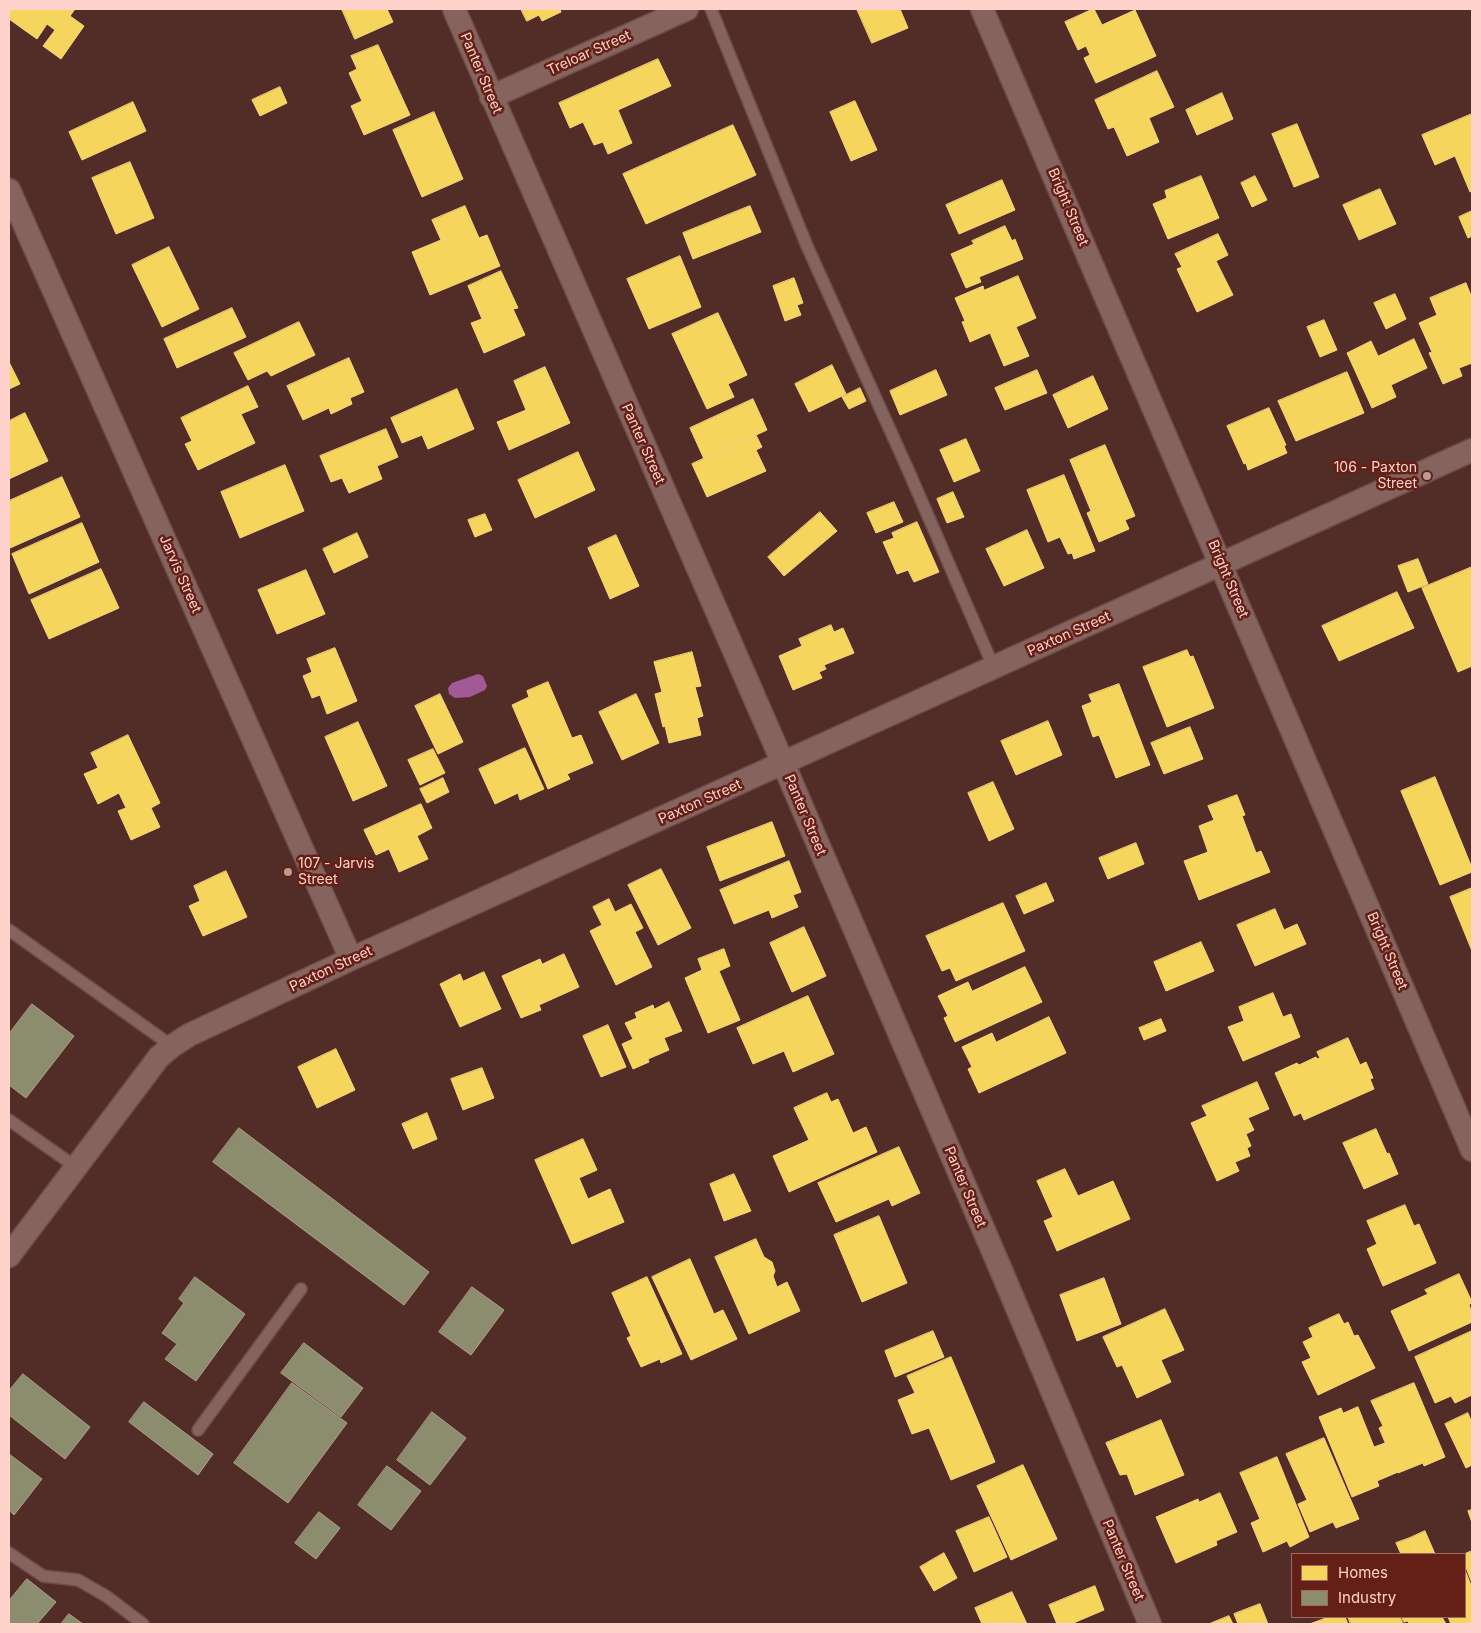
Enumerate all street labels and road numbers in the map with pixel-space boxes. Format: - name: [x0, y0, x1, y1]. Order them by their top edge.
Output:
- street label: Treloar Street: [545, 27, 633, 79]
- street label: Panter Street: [456, 30, 506, 116]
- street label: Bright Street: [1044, 166, 1092, 248]
- street label: Panter Street: [618, 401, 668, 487]
- street label: Jarvis Street: [155, 532, 205, 616]
- street label: Bright Street: [1204, 538, 1252, 620]
- street label: Paxton Street: [1025, 608, 1113, 660]
- street label: Panter Street: [780, 772, 830, 858]
- street label: Paxton Street: [656, 776, 744, 828]
- street label: Bright Street: [1363, 910, 1411, 992]
- street label: Paxton Street: [287, 943, 375, 995]
- street label: Panter Street: [940, 1144, 990, 1230]
- street label: Panter Street: [1098, 1517, 1148, 1603]

